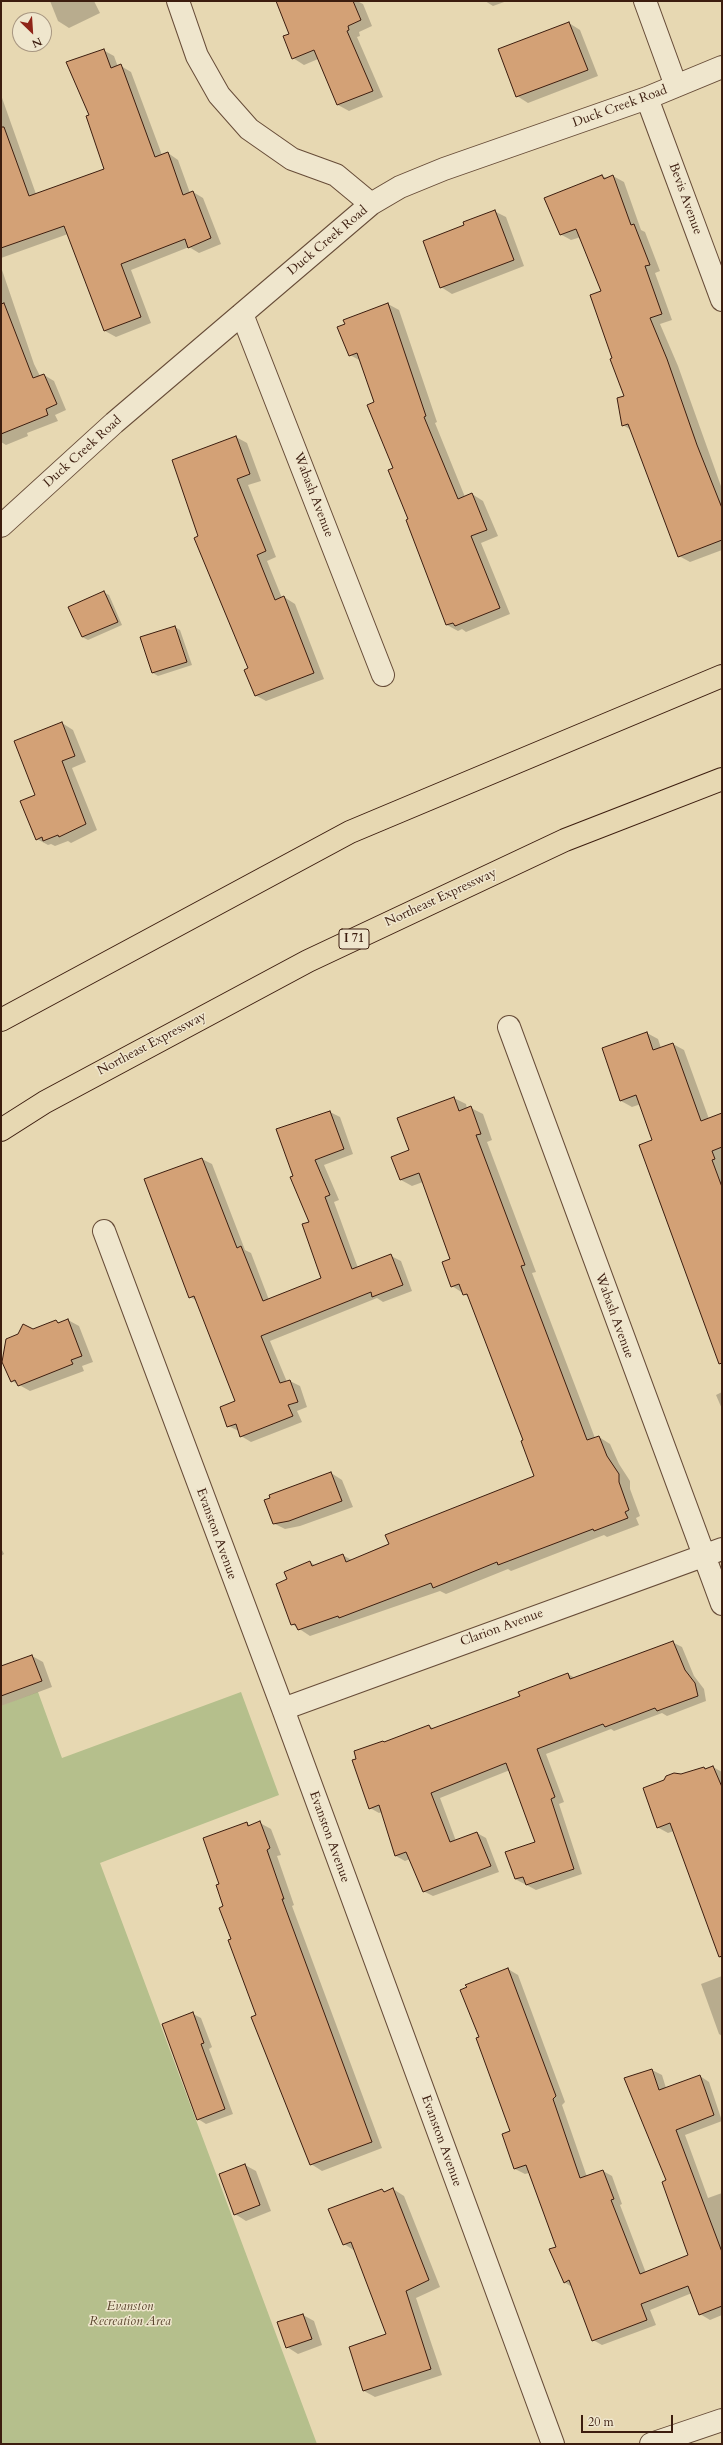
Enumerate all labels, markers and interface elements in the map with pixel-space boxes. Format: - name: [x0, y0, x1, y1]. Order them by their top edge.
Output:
- north arrow: [12, 12, 52, 52]
- text: N: [29, 34, 44, 51]
- street label: Duck Creek Road: [571, 83, 669, 131]
- street label: Bevis Avenue: [665, 161, 705, 237]
- street label: Duck Creek Road: [285, 203, 371, 279]
- street label: Duck Creek Road: [41, 413, 125, 491]
- street label: Wabash Avenue: [290, 450, 336, 540]
- street label: Northeast Expressway: [383, 865, 499, 931]
- road number: I 71: [339, 929, 369, 949]
- street label: Northeast Expressway: [95, 1009, 209, 1079]
- street label: Wabash Avenue: [591, 1271, 637, 1361]
- street label: Evanston Avenue: [192, 1486, 240, 1582]
- street label: Clarion Avenue: [458, 1606, 546, 1650]
- street label: Evanston Avenue: [305, 1789, 353, 1885]
- street label: Evanston Avenue: [417, 2093, 465, 2189]
- park label: Evanston Recreation Area: [89, 2299, 171, 2330]
- scale bar: [583, 2407, 675, 2433]
- text: 20 m: [588, 2414, 614, 2430]

